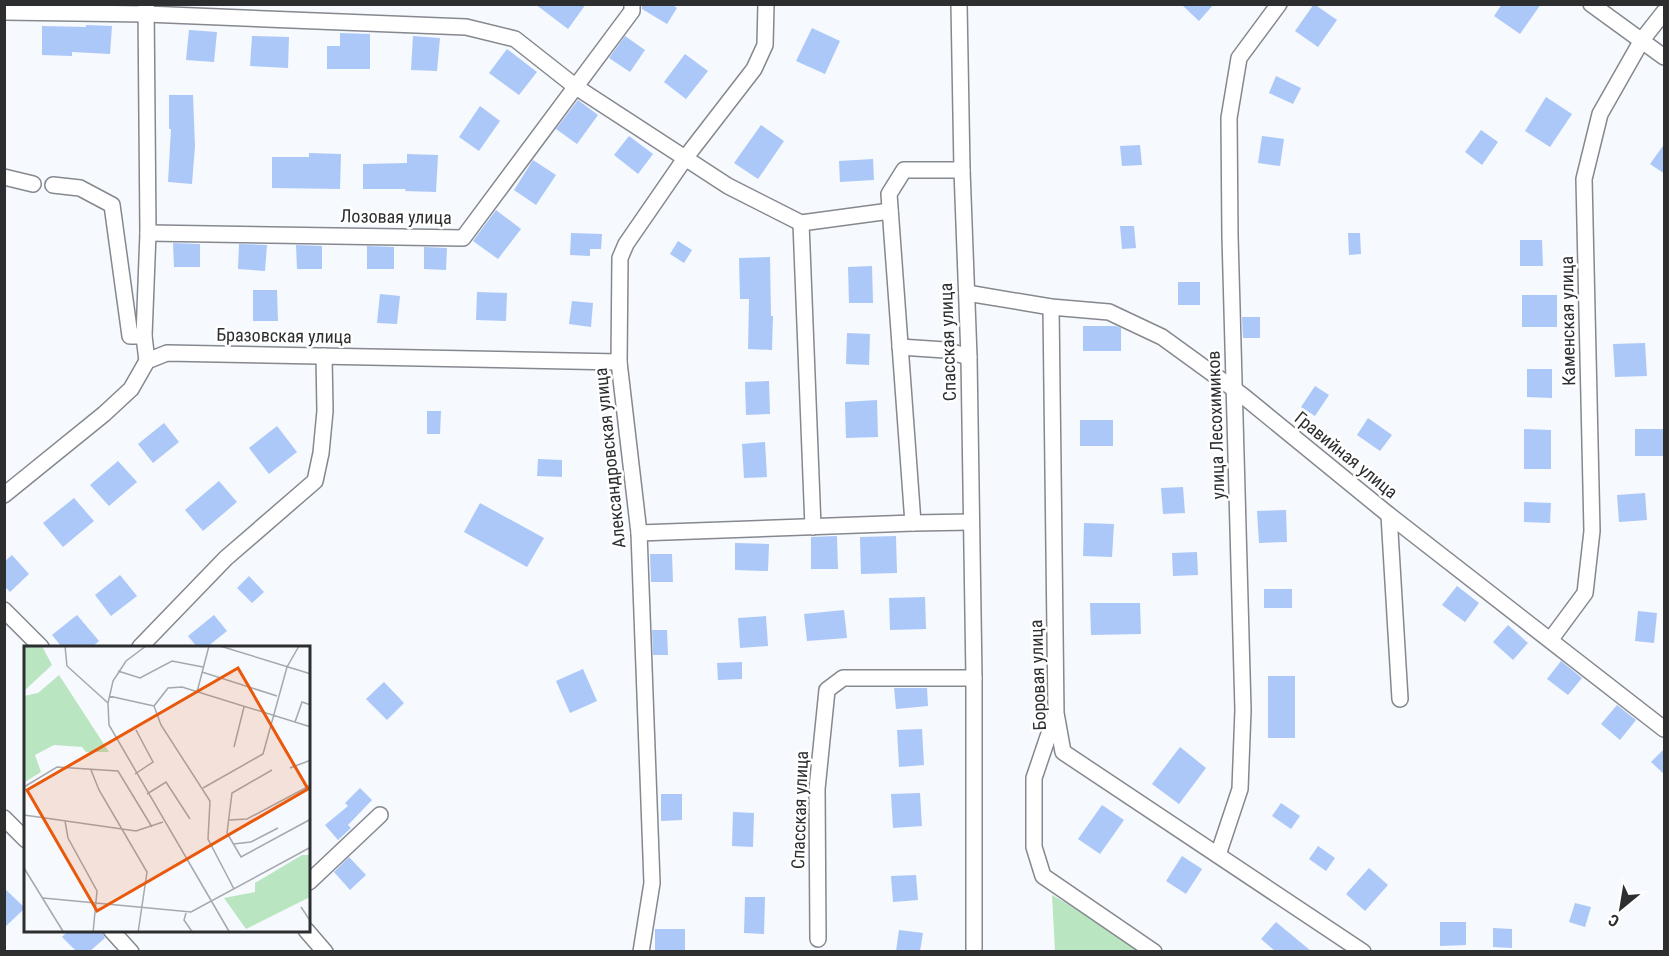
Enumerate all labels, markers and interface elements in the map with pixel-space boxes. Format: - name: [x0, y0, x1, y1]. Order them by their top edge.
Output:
- street label: Лозовая улица: [340, 205, 452, 228]
- street label: Каменская улица: [1556, 256, 1579, 386]
- street label: Спасская улица: [935, 283, 960, 401]
- street label: Бразовская улица: [216, 324, 352, 347]
- street label: улица Лесохимиков: [1202, 350, 1229, 500]
- street label: Александровская улица: [590, 367, 629, 549]
- street label: Гравийная улица: [1291, 407, 1402, 502]
- street label: Боровая улица: [1025, 619, 1050, 731]
- inset map: [24, 646, 310, 932]
- street label: Спасская улица: [787, 751, 812, 869]
- north arrow: [1591, 878, 1651, 938]
- text: С: [1605, 910, 1622, 931]

